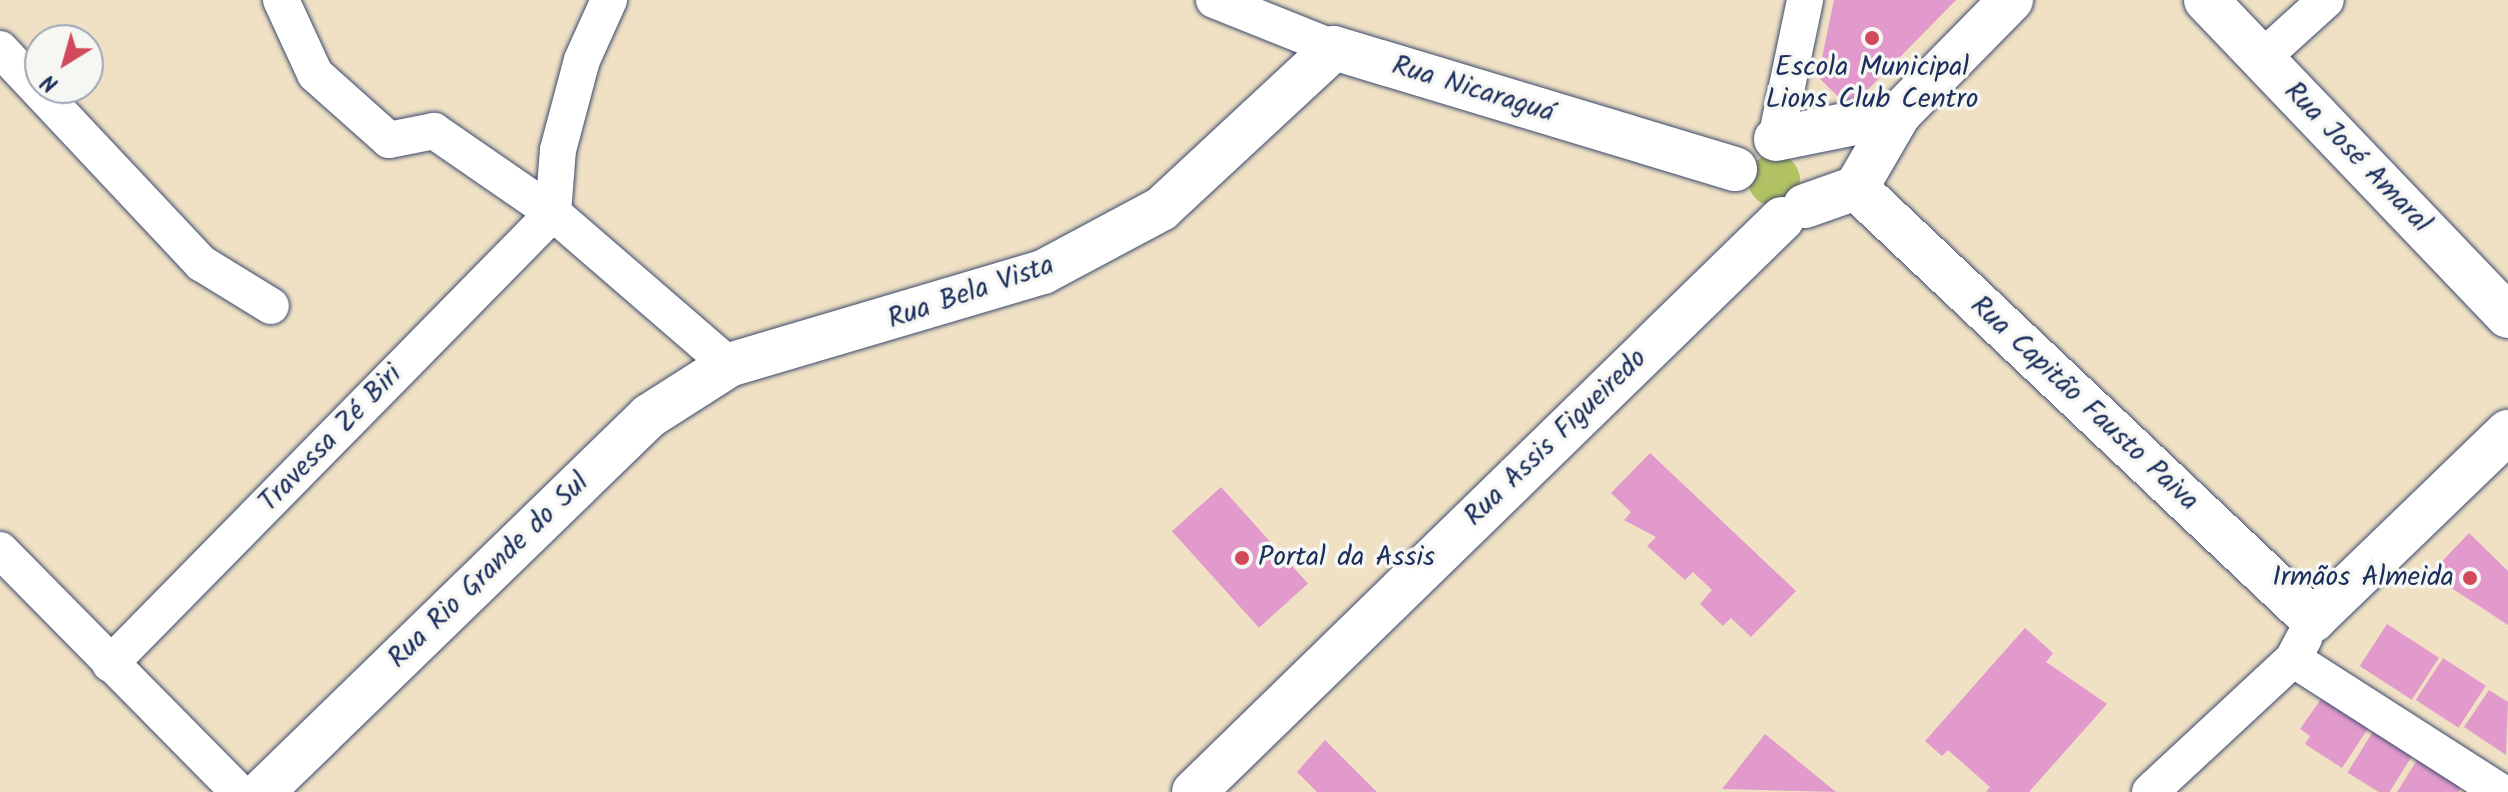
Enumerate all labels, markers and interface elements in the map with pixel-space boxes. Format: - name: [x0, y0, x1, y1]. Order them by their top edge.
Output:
- north arrow: [24, 24, 104, 104]
- marker: Escola Municipal Lions Club Centro: [1863, 29, 1881, 47]
- street label: Rua Nicaraguá: [1388, 49, 1558, 131]
- place label: Escola Municipal Lions Club Centro: [1766, 51, 1978, 117]
- text: N: [34, 64, 67, 100]
- street label: Rua José Amaral: [2276, 75, 2438, 241]
- street label: Rua Bela Vista: [884, 249, 1058, 337]
- street label: Rua Capitão Fausto Paiva: [1963, 289, 2205, 519]
- street label: Rua Assis Figueiredo: [1458, 342, 1654, 534]
- street label: Travessa Zé Biri: [252, 359, 410, 519]
- street label: Rua Rio Grande do Sul: [382, 466, 596, 676]
- place label: Portal da Assis: [1258, 541, 1435, 575]
- marker: Portal da Assis: [1233, 549, 1251, 567]
- place label: Irmãos Almeida: [2272, 561, 2454, 595]
- marker: Irmãos Almeida: [2461, 569, 2479, 587]

